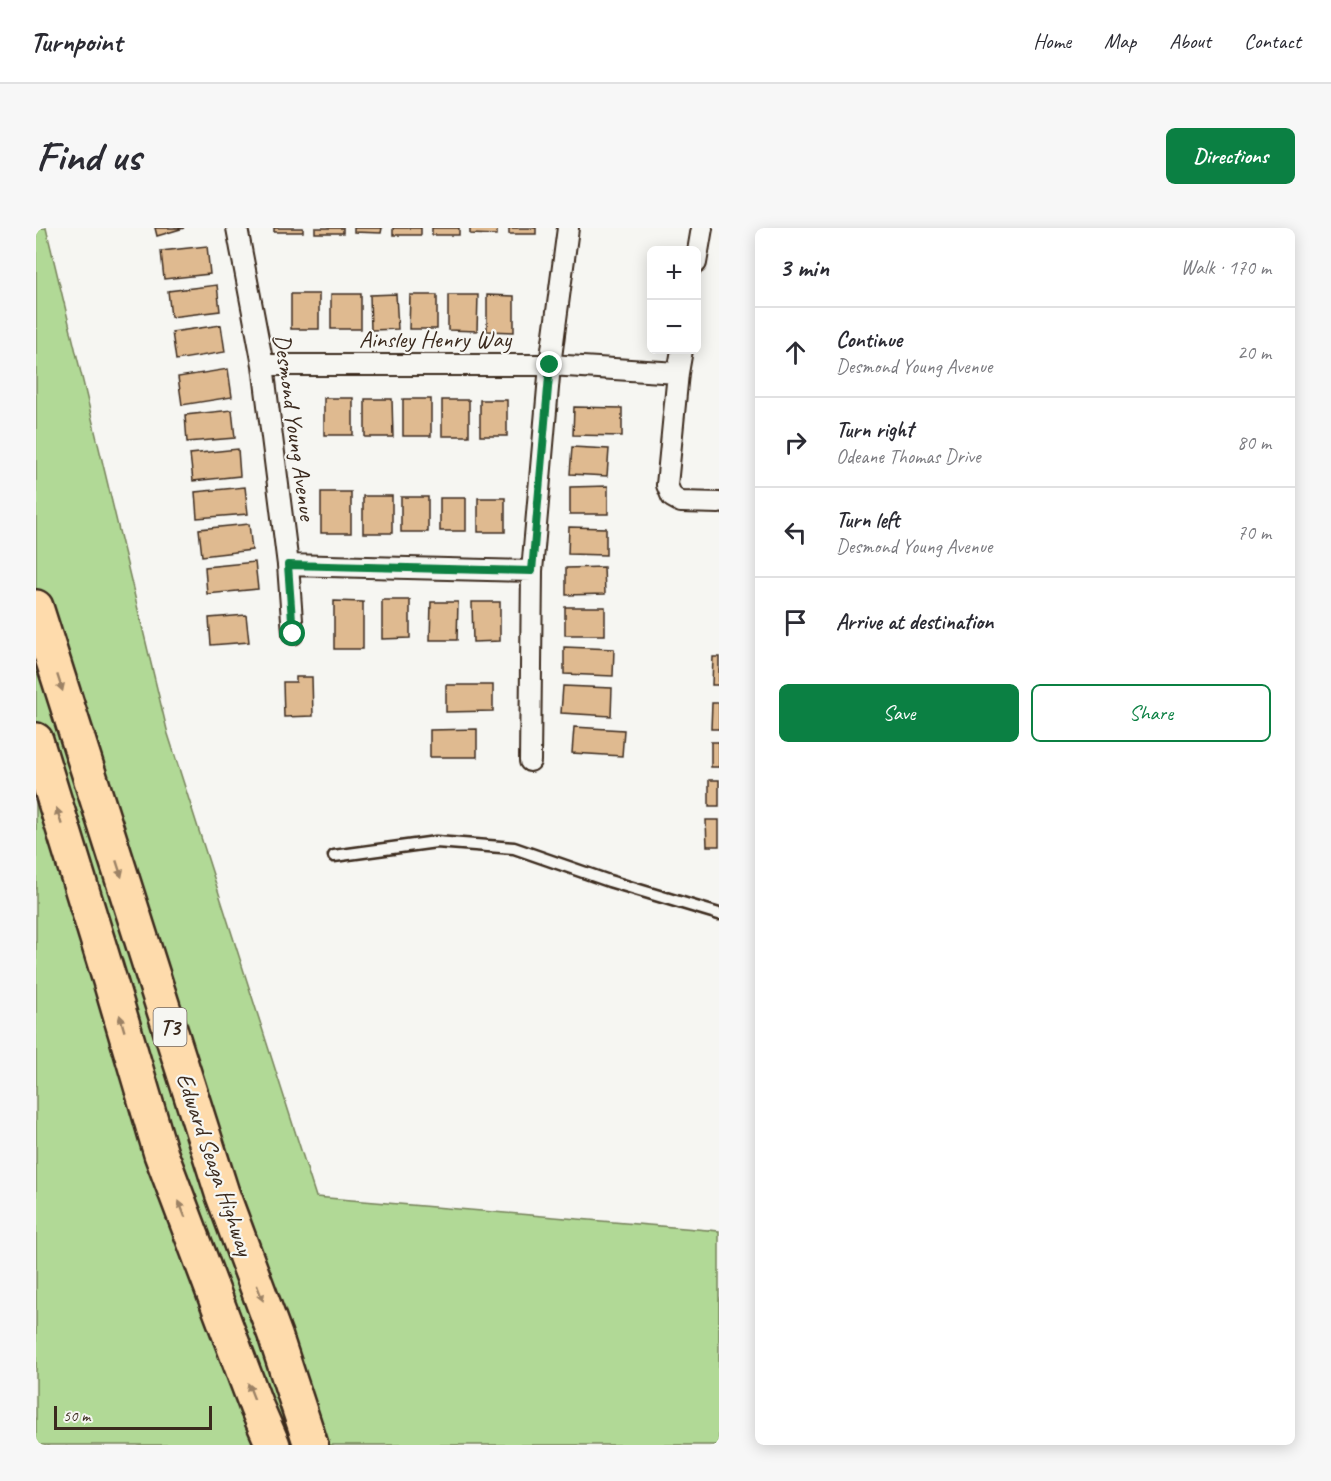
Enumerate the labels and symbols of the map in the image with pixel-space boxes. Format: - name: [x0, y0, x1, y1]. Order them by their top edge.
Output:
- street label: Ainsley Henry Way: [359, 324, 513, 354]
- street label: Desmond Young Avenue: [267, 332, 323, 524]
- route end: [536, 351, 562, 377]
- route start: [279, 620, 305, 646]
- one-way arrow: [56, 674, 65, 692]
- one-way arrow: [54, 807, 63, 825]
- one-way arrow: [115, 860, 125, 878]
- road number: T3: [154, 1008, 186, 1046]
- one-way arrow: [117, 1014, 126, 1032]
- street label: Edward Seaga Highway: [170, 1069, 261, 1261]
- one-way arrow: [176, 1199, 186, 1217]
- one-way arrow: [255, 1284, 265, 1302]
- one-way arrow: [245, 1382, 255, 1400]
- scale bar: [54, 1403, 212, 1430]

